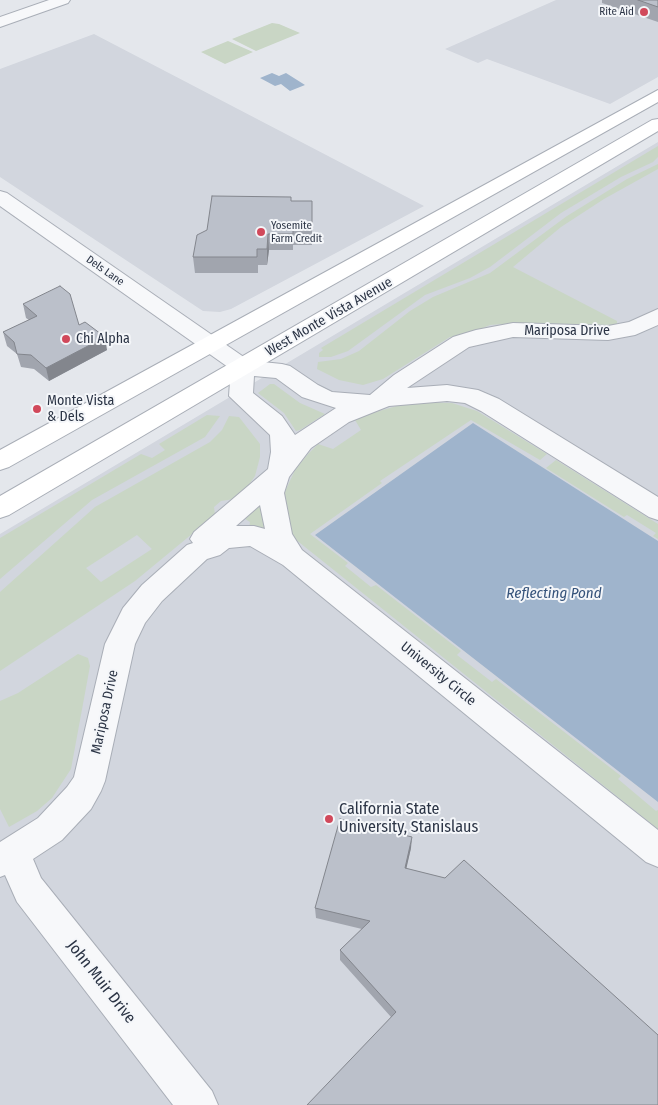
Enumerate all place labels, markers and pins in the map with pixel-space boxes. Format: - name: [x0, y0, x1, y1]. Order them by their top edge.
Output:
- place label: Rite Aid: [599, 5, 634, 19]
- marker: Rite Aid: [638, 6, 650, 18]
- place label: Yosemite Farm Credit: [271, 219, 322, 245]
- marker: Yosemite Farm Credit: [255, 226, 267, 238]
- place label: Chi Alpha: [76, 331, 130, 347]
- marker: Chi Alpha: [60, 333, 72, 345]
- place label: Monte Vista & Dels: [47, 393, 114, 426]
- marker: Monte Vista & Dels: [31, 403, 43, 415]
- place label: California State University, Stanislaus: [339, 800, 478, 838]
- marker: California State University, Stanislaus: [323, 813, 335, 825]

